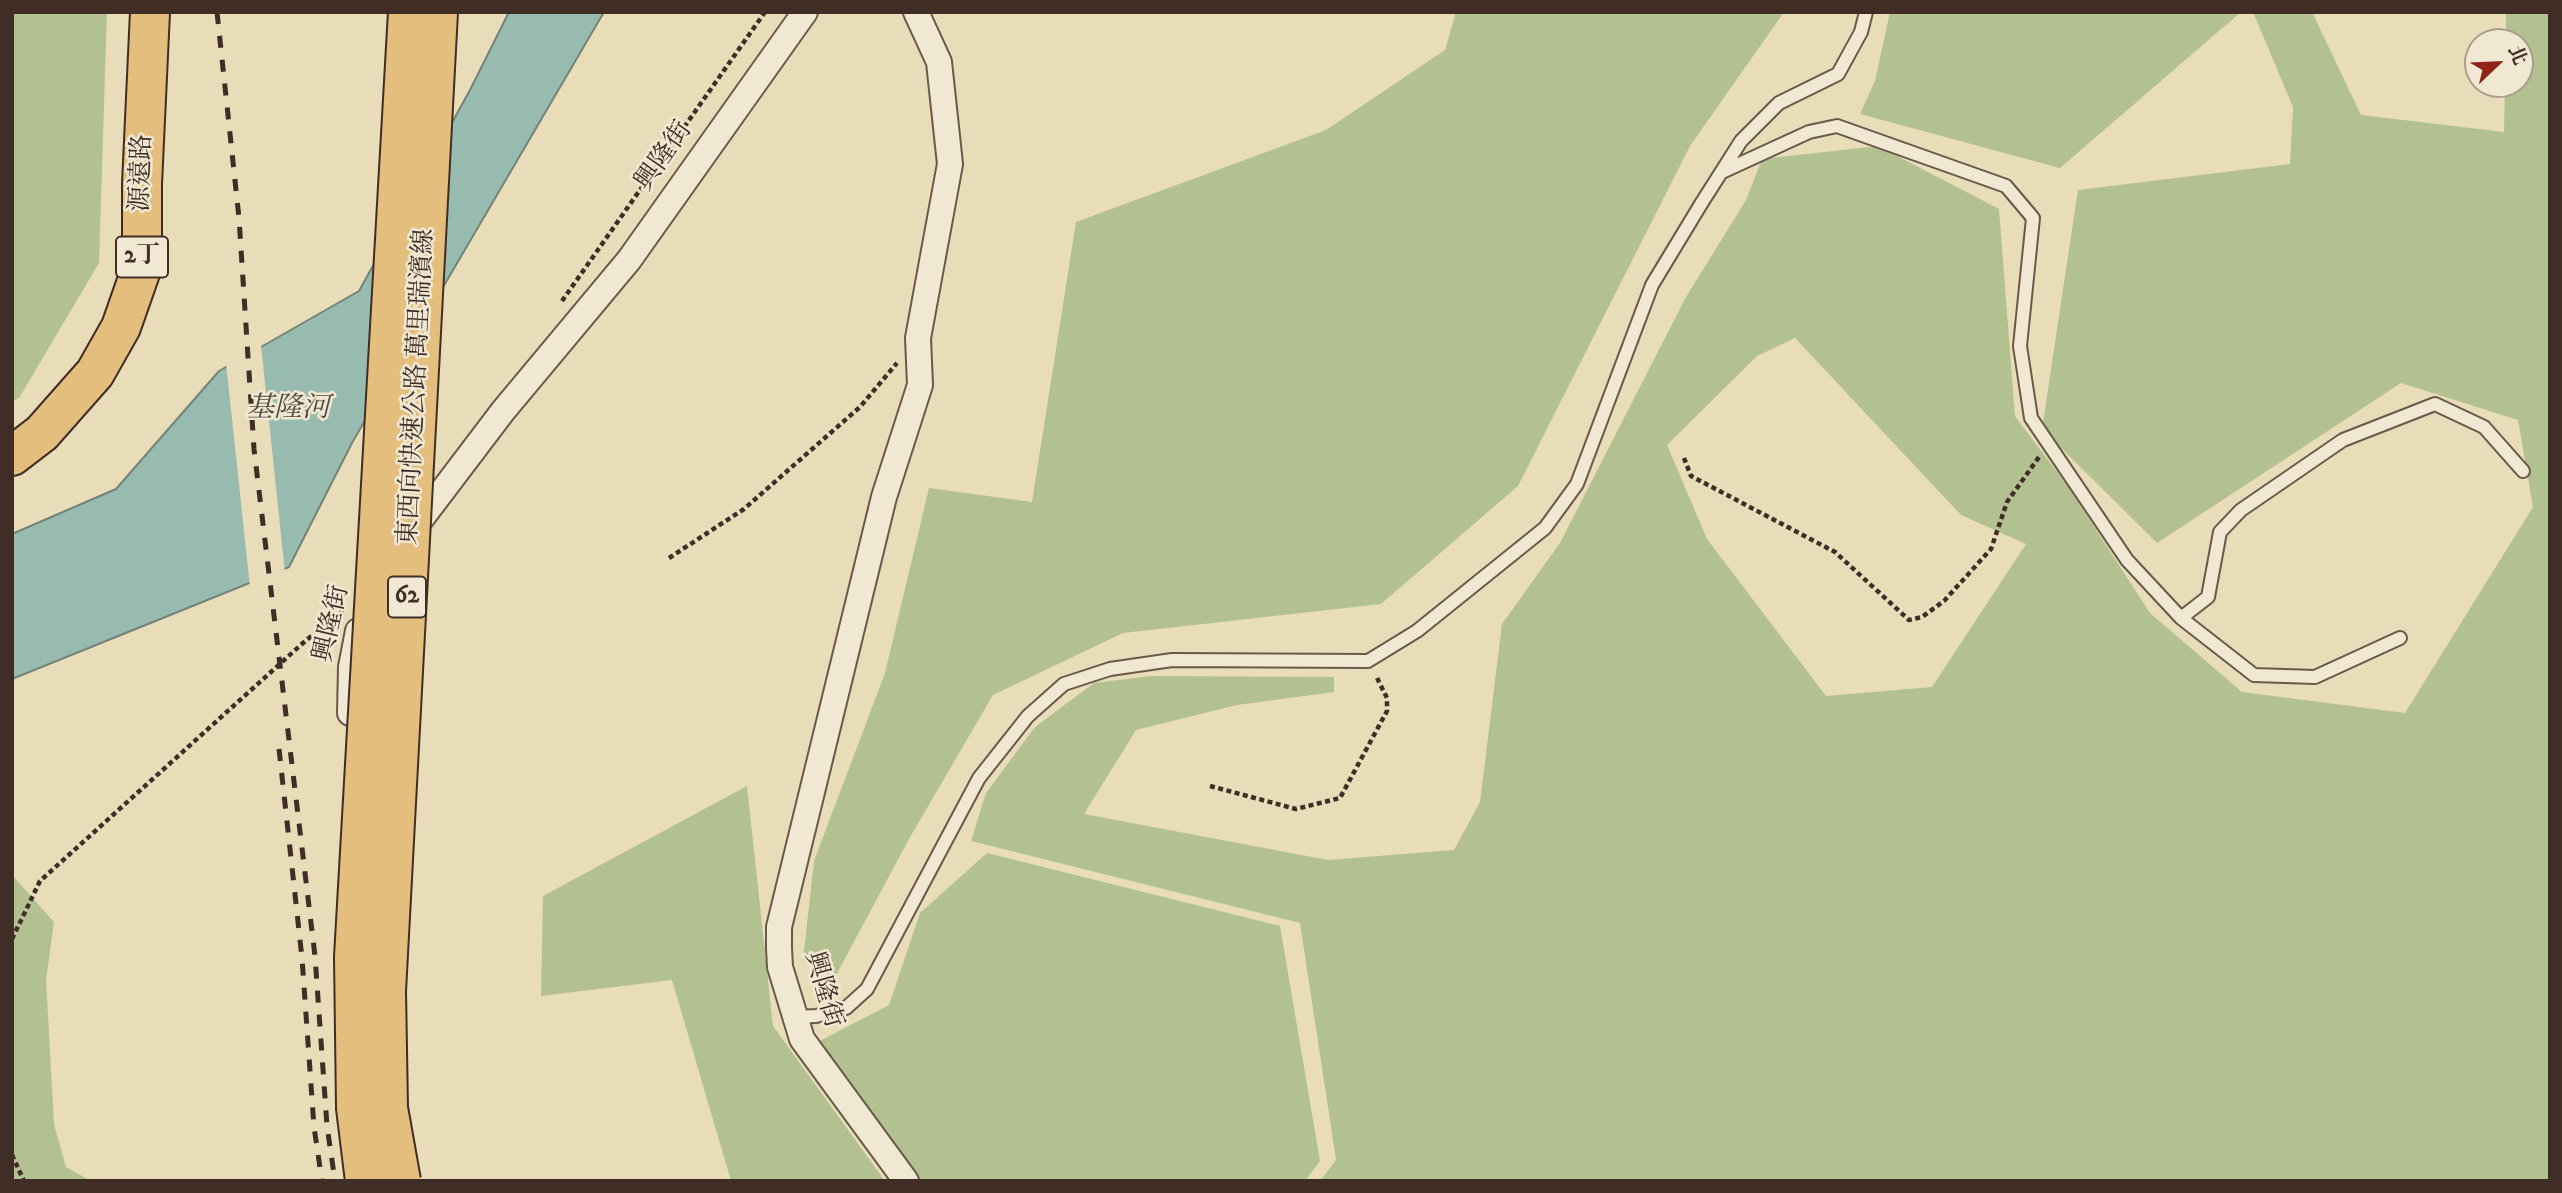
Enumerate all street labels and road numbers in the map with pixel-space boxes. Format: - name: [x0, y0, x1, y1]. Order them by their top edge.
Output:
- street label: 興隆街: [630, 116, 700, 198]
- street label: 源遠路: [126, 133, 160, 213]
- street label: 東西向快速公路 萬里瑞濱線: [394, 228, 442, 546]
- road number: 2丁: [116, 236, 168, 278]
- road number: 62: [388, 576, 426, 618]
- street label: 興隆街: [309, 582, 357, 666]
- street label: 興隆街: [796, 948, 848, 1032]

